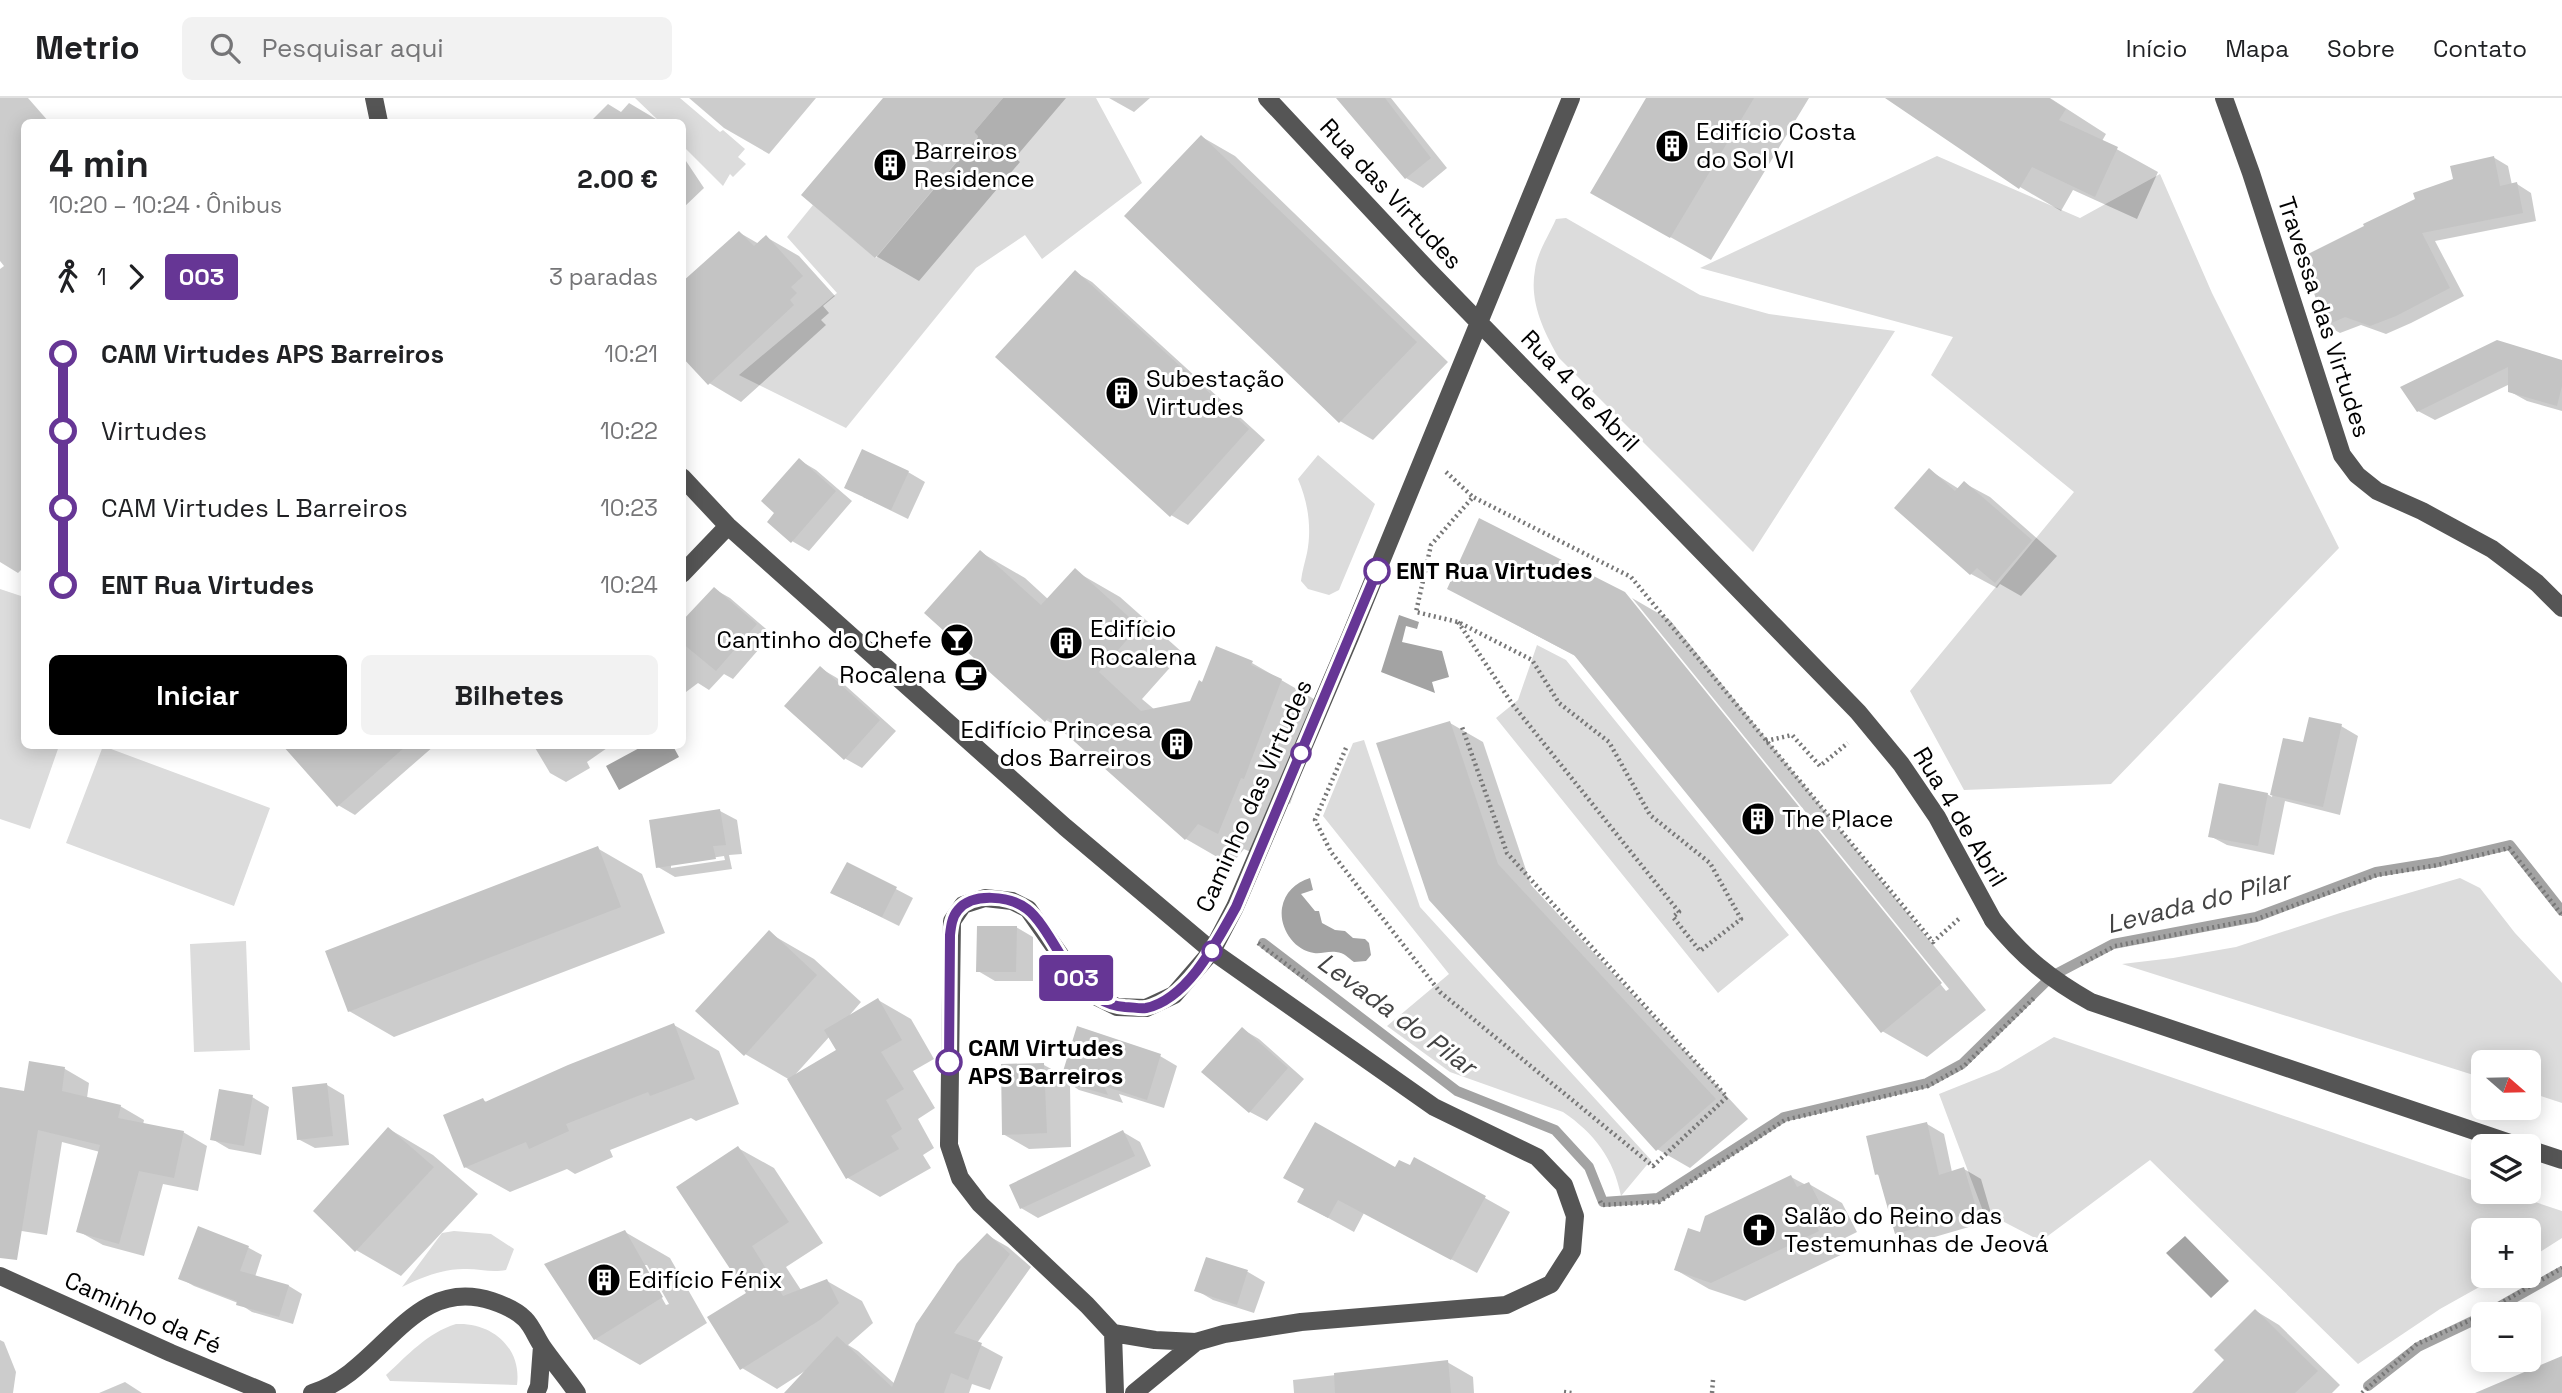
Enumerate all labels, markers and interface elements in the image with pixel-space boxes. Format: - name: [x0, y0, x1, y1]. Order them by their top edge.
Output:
- search box: [182, 17, 672, 80]
- text: Metrio: [35, 27, 140, 69]
- icon: search: [206, 29, 244, 67]
- text: Pesquisar aqui: [262, 31, 444, 65]
- text: Início: [2126, 33, 2187, 64]
- text: Mapa: [2225, 33, 2289, 64]
- text: Sobre: [2327, 33, 2395, 64]
- text: Contato: [2433, 33, 2527, 64]
- street label: Rua das Virtudes: [1313, 112, 1469, 276]
- place label: Edifício Costa do Sol VI: [1696, 116, 1856, 175]
- building icon: Edifício Costa do Sol VI: [1653, 127, 1691, 165]
- place label: Barreiros Residence: [914, 135, 1035, 194]
- text: 4 min: [49, 140, 149, 188]
- building icon: Barreiros Residence: [871, 146, 909, 184]
- text: 2.00 €: [577, 162, 658, 196]
- text: 10:20 – 10:24 · Ônibus: [49, 190, 282, 220]
- street label: Travessa das Virtudes: [2271, 193, 2378, 441]
- icon: walk: [49, 258, 87, 296]
- icon: forward: [117, 258, 155, 296]
- text: 003: [179, 261, 224, 292]
- text: 1: [97, 262, 107, 292]
- text: 3 paradas: [549, 262, 658, 292]
- street label: Rua 4 de Abril: [1514, 323, 1646, 458]
- text: CAM Virtudes APS Barreiros: [101, 337, 444, 371]
- text: 10:21: [604, 339, 658, 369]
- place label: Subestação Virtudes: [1146, 363, 1285, 422]
- building icon: Subestação Virtudes: [1103, 374, 1141, 412]
- text: Virtudes: [101, 414, 207, 448]
- text: 10:22: [600, 416, 658, 446]
- text: CAM Virtudes L Barreiros: [101, 491, 408, 525]
- text: 10:23: [600, 493, 658, 523]
- place label: ENT Rua Virtudes: [1396, 555, 1593, 586]
- marker: ENT Rua Virtudes: [1364, 558, 1390, 584]
- text: ENT Rua Virtudes: [101, 568, 314, 602]
- text: 10:24: [600, 570, 658, 600]
- place label: Edifício Rocalena: [1090, 613, 1197, 672]
- bar icon: Cantinho do Chefe: [938, 621, 976, 659]
- place label: Cantinho do Chefe: [717, 624, 932, 655]
- building icon: Edifício Rocalena: [1047, 624, 1085, 662]
- button: Iniciar: [49, 655, 347, 735]
- button: Bilhetes: [361, 655, 658, 735]
- cafe icon: Rocalena: [952, 656, 990, 694]
- place label: Rocalena: [839, 659, 946, 690]
- street label: Caminho das Virtudes: [1188, 675, 1319, 917]
- place label: Edifício Princesa dos Barreiros: [960, 714, 1152, 773]
- building icon: Edifício Princesa dos Barreiros: [1158, 725, 1196, 763]
- street label: Rua 4 de Abril: [1906, 741, 2014, 892]
- unlabelled marker: [1291, 743, 1311, 763]
- building icon: The Place: [1739, 800, 1777, 838]
- place label: The Place: [1782, 803, 1894, 834]
- water label: Levada do Pilar: [2103, 862, 2296, 941]
- unlabelled marker: [1202, 941, 1222, 961]
- water label: Levada do Pilar: [1311, 945, 1486, 1085]
- line badge: 003: [1036, 955, 1116, 1001]
- text: 003: [1053, 962, 1099, 993]
- place label: CAM Virtudes APS Barreiros: [968, 1032, 1124, 1091]
- marker: CAM Virtudes APS Barreiros: [936, 1049, 962, 1075]
- north arrow: [2471, 1050, 2541, 1120]
- map controls: [2471, 1050, 2541, 1372]
- button: layers: [2471, 1134, 2541, 1204]
- place label: Salão do Reino das Testemunhas de Jeová: [1784, 1200, 2049, 1259]
- church icon: Salão do Reino das Testemunhas de Jeová: [1740, 1211, 1778, 1249]
- button: +: [2471, 1218, 2541, 1288]
- building icon: Edifício Fénix: [585, 1261, 623, 1299]
- street label: Caminho da Fé: [60, 1264, 227, 1361]
- place label: Edifício Fénix: [628, 1264, 782, 1295]
- button: −: [2471, 1302, 2541, 1372]

